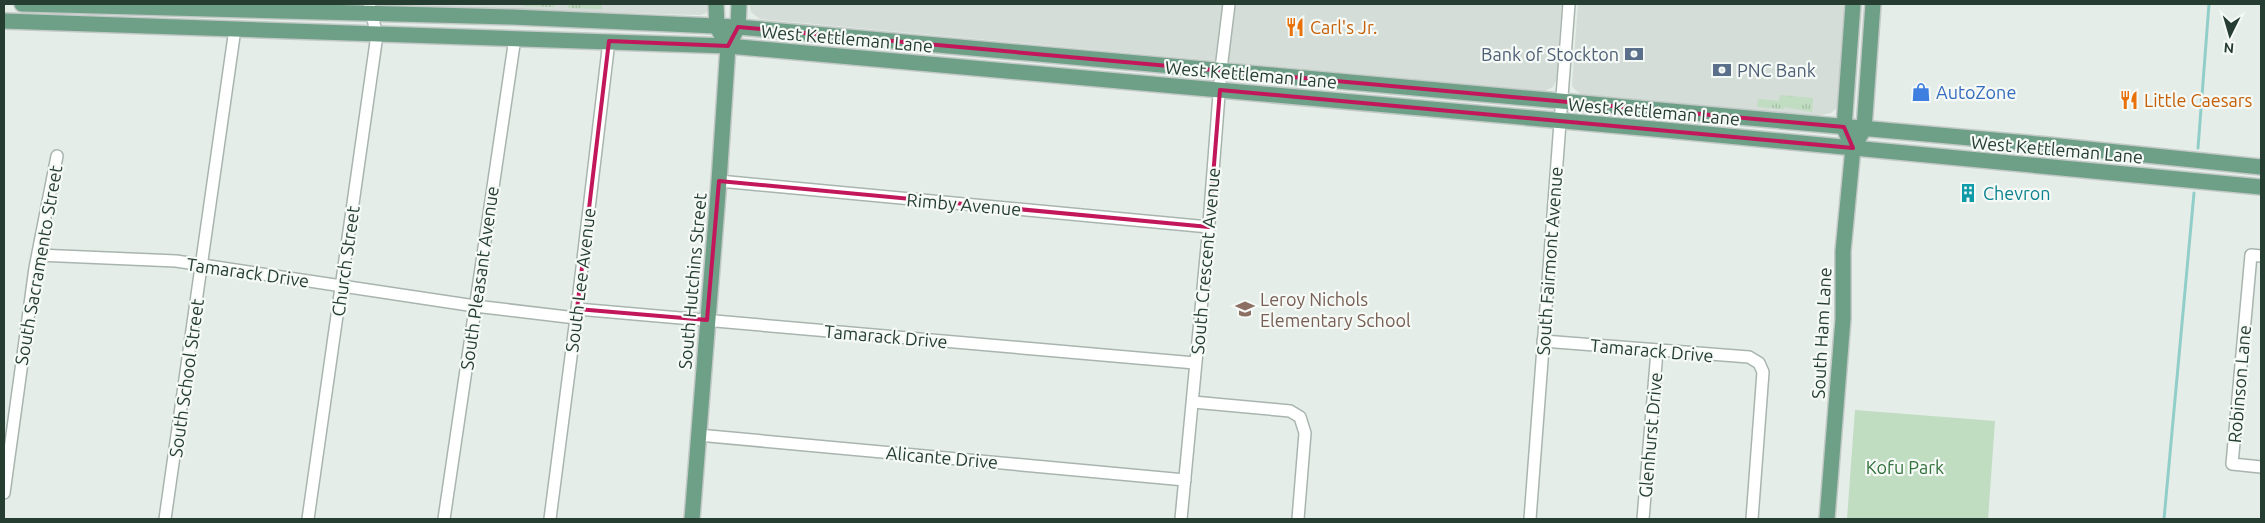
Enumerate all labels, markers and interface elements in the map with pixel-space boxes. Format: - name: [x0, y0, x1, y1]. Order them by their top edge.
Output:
- north arrow: [2205, 10, 2255, 60]
- restaurant icon: Carl's Jr.: [1284, 16, 1306, 38]
- place label: Carl's Jr.: [1310, 17, 1377, 37]
- street label: West Kettleman Lane: [760, 21, 934, 55]
- text: N: [2223, 40, 2235, 56]
- bank icon: Bank of Stockton: [1623, 43, 1645, 65]
- place label: Bank of Stockton: [1481, 44, 1619, 64]
- street label: West Kettleman Lane: [1164, 57, 1338, 91]
- bank icon: PNC Bank: [1711, 59, 1733, 81]
- place label: PNC Bank: [1737, 60, 1816, 80]
- shop icon: AutoZone: [1910, 81, 1932, 103]
- place label: AutoZone: [1936, 82, 2016, 102]
- restaurant icon: Little Caesars: [2118, 89, 2140, 111]
- place label: Little Caesars: [2144, 90, 2253, 110]
- street label: West Kettleman Lane: [1567, 94, 1741, 128]
- street label: West Kettleman Lane: [1970, 132, 2144, 166]
- street label: South Sacramento Street: [11, 164, 65, 366]
- street label: South Fairmont Avenue: [1532, 166, 1566, 356]
- street label: South Crescent Avenue: [1187, 167, 1223, 355]
- building icon: Chevron: [1957, 182, 1979, 204]
- place label: Chevron: [1983, 183, 2051, 203]
- street label: South Pleasant Avenue: [456, 185, 502, 371]
- street label: Rimby Avenue: [906, 189, 1022, 219]
- street label: South Hutchins Street: [674, 192, 710, 370]
- street label: Church Street: [327, 204, 363, 318]
- street label: South Lee Avenue: [561, 207, 599, 353]
- street label: Tamarack Drive: [185, 254, 311, 290]
- street label: South Ham Lane: [1808, 267, 1834, 399]
- place label: Leroy Nichols Elementary School: [1260, 289, 1411, 330]
- street label: South School Street: [165, 297, 207, 459]
- school or university icon: Leroy Nichols Elementary School: [1234, 298, 1256, 320]
- street label: Tamarack Drive: [824, 321, 948, 351]
- street label: Robinson Lane: [2224, 324, 2254, 444]
- street label: Tamarack Drive: [1590, 335, 1714, 365]
- street label: Glenhurst Drive: [1635, 371, 1665, 499]
- street label: Alicante Drive: [885, 442, 999, 472]
- park label: Kofu Park: [1866, 457, 1944, 477]

